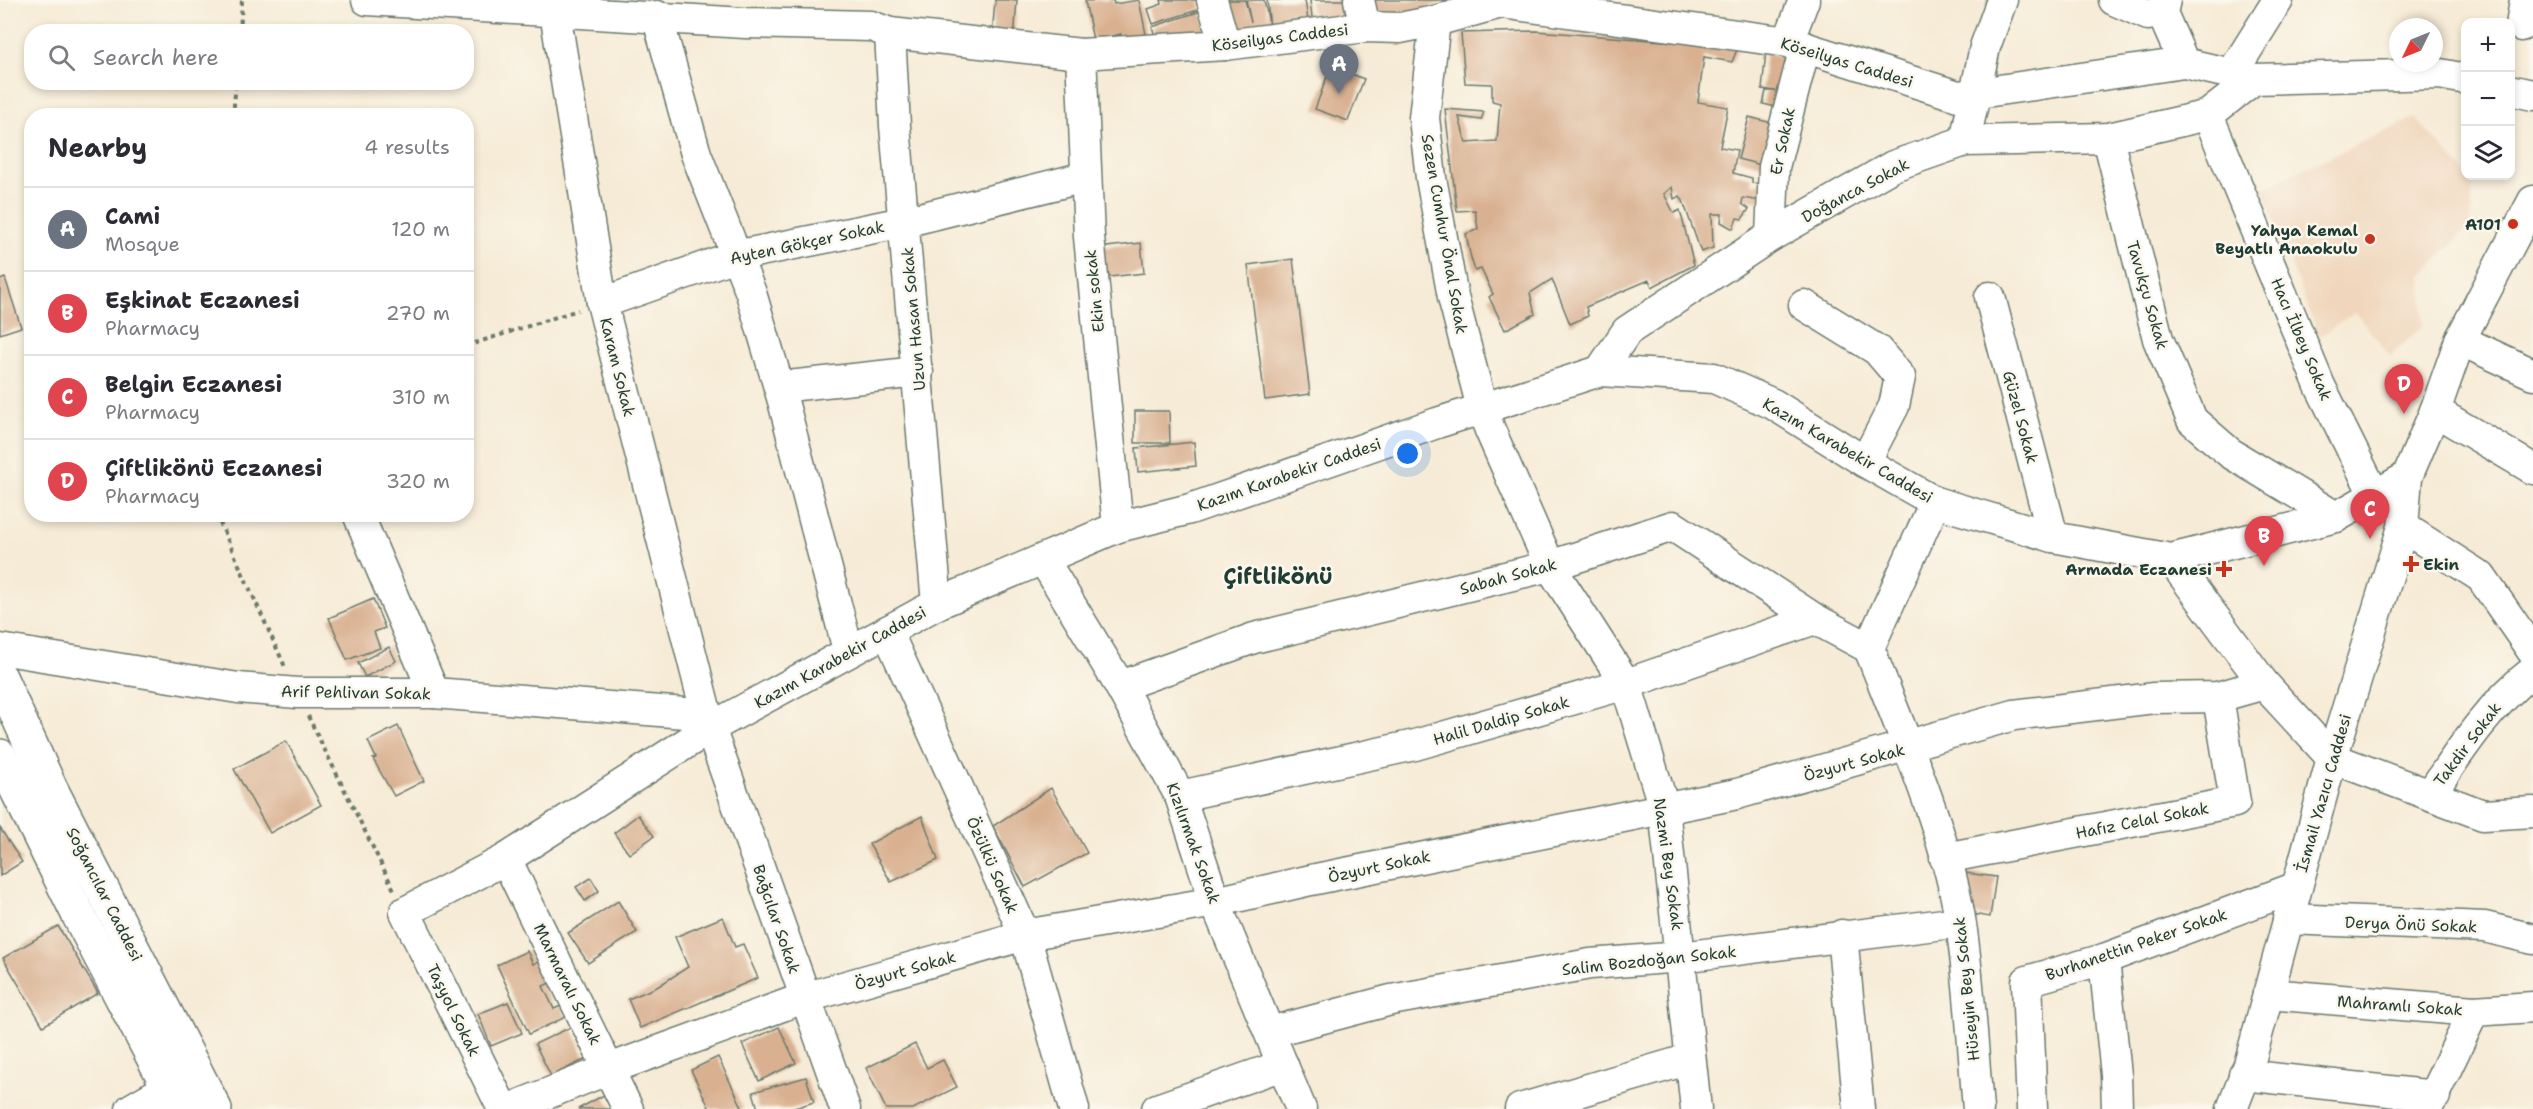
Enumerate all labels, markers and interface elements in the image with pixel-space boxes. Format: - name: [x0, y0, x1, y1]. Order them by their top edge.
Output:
- north arrow: [2389, 18, 2443, 72]
- map controls: [2461, 18, 2515, 180]
- button: +: [2461, 18, 2515, 72]
- street label: Köseilyas Caddesi: [1211, 19, 1350, 56]
- search box: [24, 24, 474, 90]
- street label: Köseilyas Caddesi: [1778, 32, 1916, 93]
- icon: search: [45, 41, 78, 74]
- text: Search here: [93, 43, 219, 72]
- pin: A: [1320, 44, 1358, 94]
- button: −: [2461, 72, 2515, 126]
- street label: Er Sokak: [1765, 105, 1800, 177]
- button: layers: [2461, 126, 2515, 180]
- text: Nearby: [48, 130, 147, 165]
- street label: Sezen Cumhur Önal Sokak: [1417, 133, 1472, 336]
- text: 4 results: [364, 134, 450, 160]
- street label: Doğanca Sokak: [1798, 153, 1913, 228]
- text: Cami: [105, 202, 160, 231]
- place label: A101: [2465, 214, 2501, 235]
- text: A: [60, 216, 75, 242]
- text: 120 m: [391, 216, 450, 242]
- street label: Ayten Gökçer Sokak: [728, 216, 886, 269]
- marker: A101: [2506, 217, 2520, 231]
- place label: Yahya Kemal Beyatlı Anaokulu: [2215, 220, 2358, 259]
- text: Mosque: [105, 231, 180, 257]
- marker: Yahya Kemal Beyatlı Anaokulu: [2363, 232, 2377, 246]
- street label: Tavukçu Sokak: [2122, 238, 2173, 352]
- street label: Uzun Hasan Sokak: [897, 246, 930, 392]
- street label: Ekin sokak: [1080, 249, 1109, 333]
- street label: Hacı İlbey Sokak: [2266, 274, 2337, 404]
- text: Eşkinat Eczanesi: [105, 286, 300, 315]
- text: B: [61, 300, 74, 326]
- text: 270 m: [386, 300, 450, 326]
- text: Pharmacy: [105, 315, 200, 341]
- street label: Karam Sokak: [595, 315, 640, 419]
- pin: D: [2384, 364, 2424, 414]
- street label: Güzel Sokak: [1998, 368, 2043, 466]
- text: Belgin Eczanesi: [105, 370, 282, 399]
- text: C: [61, 384, 74, 410]
- text: 310 m: [391, 384, 450, 410]
- street label: Kazım Karabekir Caddesi: [1759, 393, 1937, 508]
- text: Pharmacy: [105, 399, 200, 425]
- street label: Kazım Karabekir Caddesi: [1194, 433, 1384, 516]
- your location: [1393, 439, 1422, 468]
- text: Çiftlikönü Eczanesi: [105, 454, 323, 483]
- text: D: [60, 468, 75, 494]
- text: 320 m: [386, 468, 450, 494]
- text: Pharmacy: [105, 483, 200, 509]
- pin: C: [2350, 490, 2390, 539]
- pin: B: [2244, 516, 2284, 566]
- street label: Sabah Sokak: [1457, 553, 1559, 599]
- place label: Ekin: [2423, 554, 2459, 575]
- marker: Ekin: [2404, 557, 2418, 571]
- place label: Armada Eczanesi: [2065, 559, 2212, 580]
- district label: Çiftlikönü: [1223, 562, 1333, 591]
- marker: Armada Eczanesi: [2217, 562, 2231, 576]
- street label: Kazım Karabekir Caddesi: [751, 601, 930, 713]
- street label: Arif Pehlivan Sokak: [281, 681, 431, 704]
- street label: Halil Daldip Sokak: [1431, 691, 1572, 750]
- street label: Takdir Sokak: [2429, 698, 2506, 791]
- street label: İsmail Yazıcı Caddesi: [2291, 712, 2356, 875]
- street label: Özyurt Sokak: [1801, 739, 1907, 786]
- street label: Kızılırmak Sokak: [1162, 779, 1225, 907]
- street label: Nazmi Bey Sokak: [1649, 796, 1688, 932]
- street label: Hafız Celal Sokak: [2074, 797, 2211, 844]
- street label: Özülkü Sokak: [962, 813, 1023, 917]
- street label: Soğancılar Caddesi: [62, 824, 147, 965]
- street label: Özyurt Sokak: [1326, 845, 1432, 888]
- street label: Bağcılar Sokak: [748, 862, 805, 977]
- street label: Burhanettin Peker Sokak: [2043, 904, 2230, 985]
- street label: Derya Önü Sokak: [2344, 912, 2478, 937]
- street label: Hüseyin Bey Sokak: [1948, 916, 1985, 1062]
- street label: Marmaralı Sokak: [529, 920, 606, 1048]
- street label: Salim Bozdoğan Sokak: [1561, 941, 1737, 980]
- street label: Özyurt Sokak: [852, 946, 958, 995]
- street label: Taşyol Sokak: [422, 960, 485, 1060]
- street label: Mahramlı Sokak: [2336, 991, 2464, 1020]

